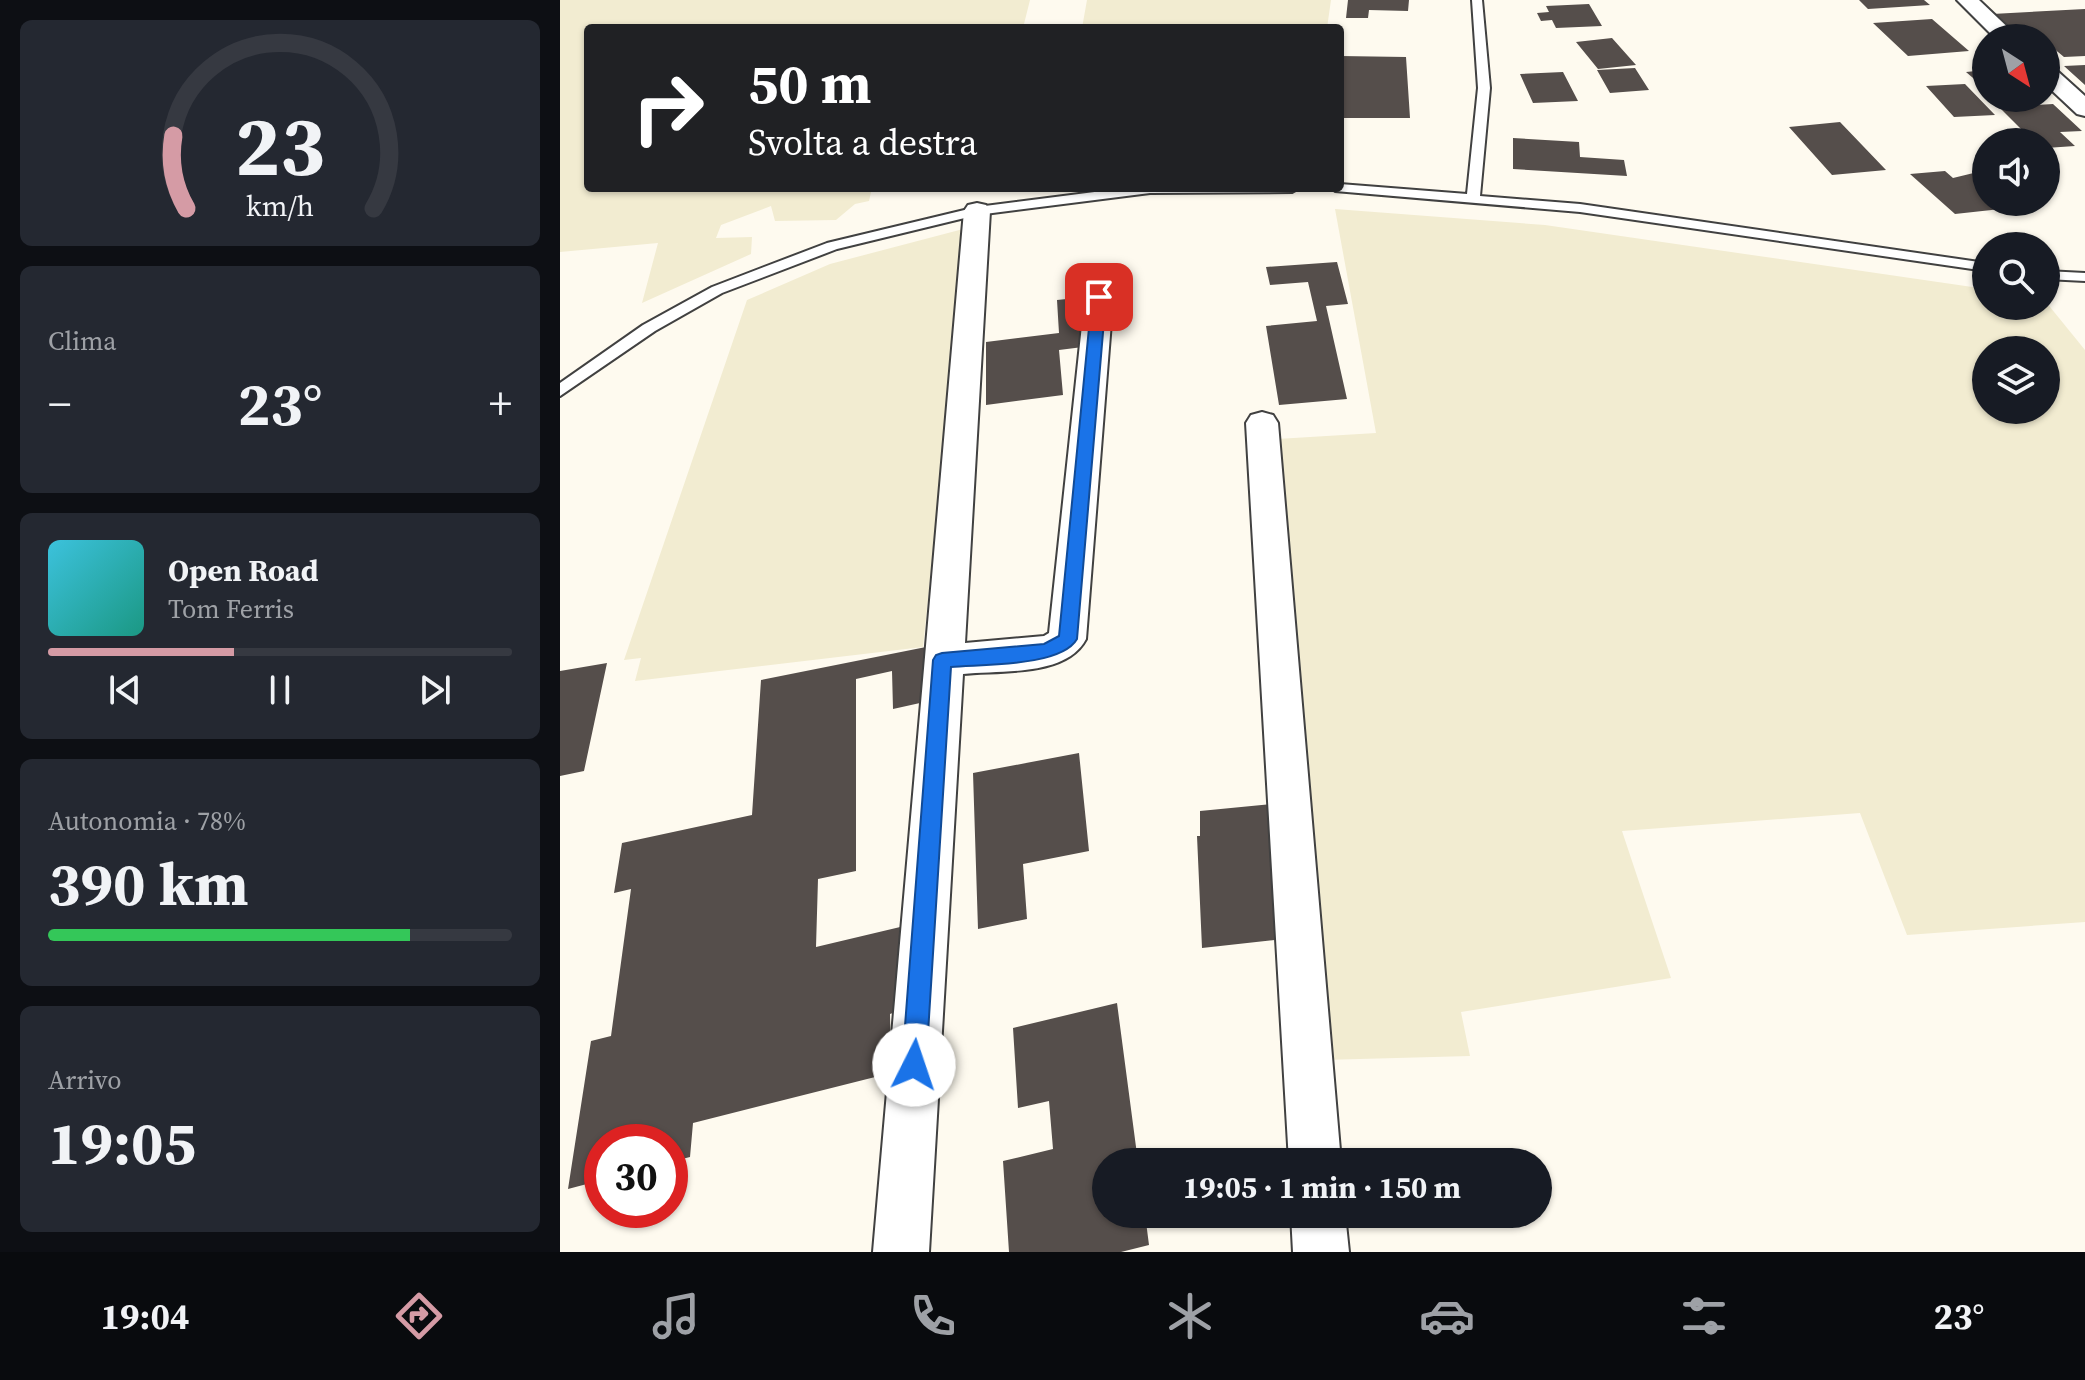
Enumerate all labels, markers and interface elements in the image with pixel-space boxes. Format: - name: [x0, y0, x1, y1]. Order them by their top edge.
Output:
- north arrow: [1972, 24, 2060, 112]
- map controls: [1972, 24, 2060, 424]
- text: 50 m: [748, 45, 871, 122]
- icon: right: [616, 56, 720, 160]
- text: 23: [235, 89, 325, 203]
- text: Svolta a destra: [748, 118, 978, 167]
- button: sound: [1972, 128, 2060, 216]
- text: km/h: [246, 186, 314, 226]
- button: search: [1972, 232, 2060, 320]
- pin: [1065, 263, 1133, 331]
- icon: arrive: [1077, 275, 1121, 319]
- text: Clima: [48, 323, 117, 359]
- button: layers: [1972, 336, 2060, 424]
- text: 23°: [238, 363, 322, 445]
- text: −: [48, 373, 71, 434]
- text: +: [489, 373, 512, 434]
- text: Open Road: [168, 550, 319, 591]
- text: Tom Ferris: [168, 591, 294, 627]
- icon: previous: [103, 668, 147, 712]
- icon: pause: [258, 668, 302, 712]
- icon: next: [413, 668, 457, 712]
- text: Autonomia · 78%: [48, 803, 246, 839]
- text: 390 km: [48, 843, 249, 925]
- position arrow: [872, 1023, 956, 1107]
- text: Arrivo: [48, 1062, 122, 1098]
- text: 19:05: [48, 1102, 196, 1184]
- speed limit sign: 30: [584, 1124, 688, 1228]
- text: 19:05 · 1 min · 150 m: [1183, 1167, 1461, 1208]
- icon: directions: [391, 1288, 447, 1344]
- icon: music: [648, 1288, 704, 1344]
- icon: phone: [905, 1288, 961, 1344]
- icon: climate: [1162, 1288, 1218, 1344]
- icon: car: [1419, 1288, 1475, 1344]
- icon: filters: [1676, 1288, 1732, 1344]
- text: 19:04: [101, 1292, 189, 1341]
- text: 23°: [1934, 1292, 1984, 1341]

